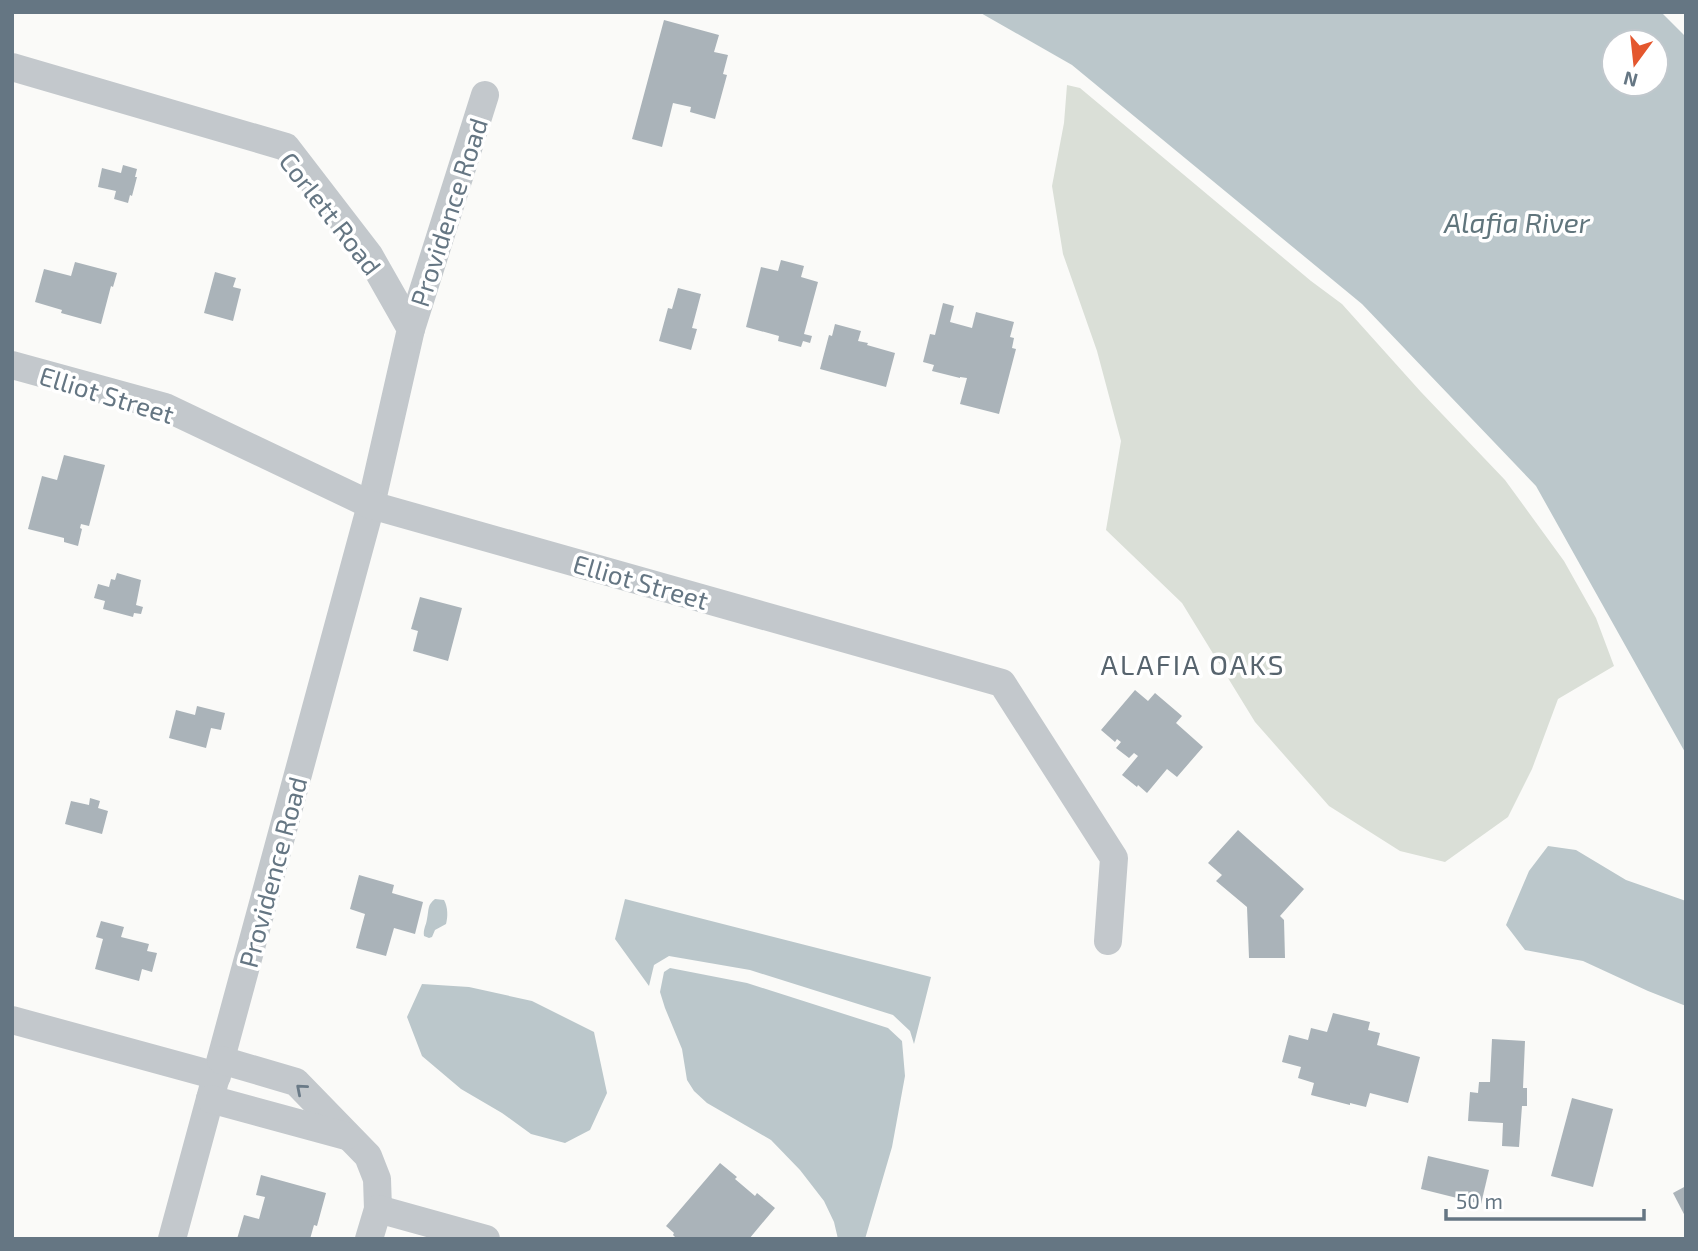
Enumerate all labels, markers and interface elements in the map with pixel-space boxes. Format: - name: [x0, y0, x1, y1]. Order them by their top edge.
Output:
- north arrow: [1600, 28, 1670, 98]
- text: N: [1621, 67, 1640, 93]
- street label: Providence Road: [403, 114, 493, 310]
- street label: Corlett Road: [273, 145, 389, 281]
- water label: Alafia River: [1443, 205, 1591, 239]
- street label: Elliot Street: [36, 359, 178, 429]
- street label: Elliot Street: [570, 547, 712, 615]
- district label: ALAFIA OAKS: [1101, 647, 1285, 681]
- street label: Providence Road: [232, 773, 312, 971]
- one-way arrow: [296, 1085, 309, 1097]
- scale bar: [1446, 1178, 1644, 1222]
- text: 50 m: [1456, 1188, 1503, 1213]

